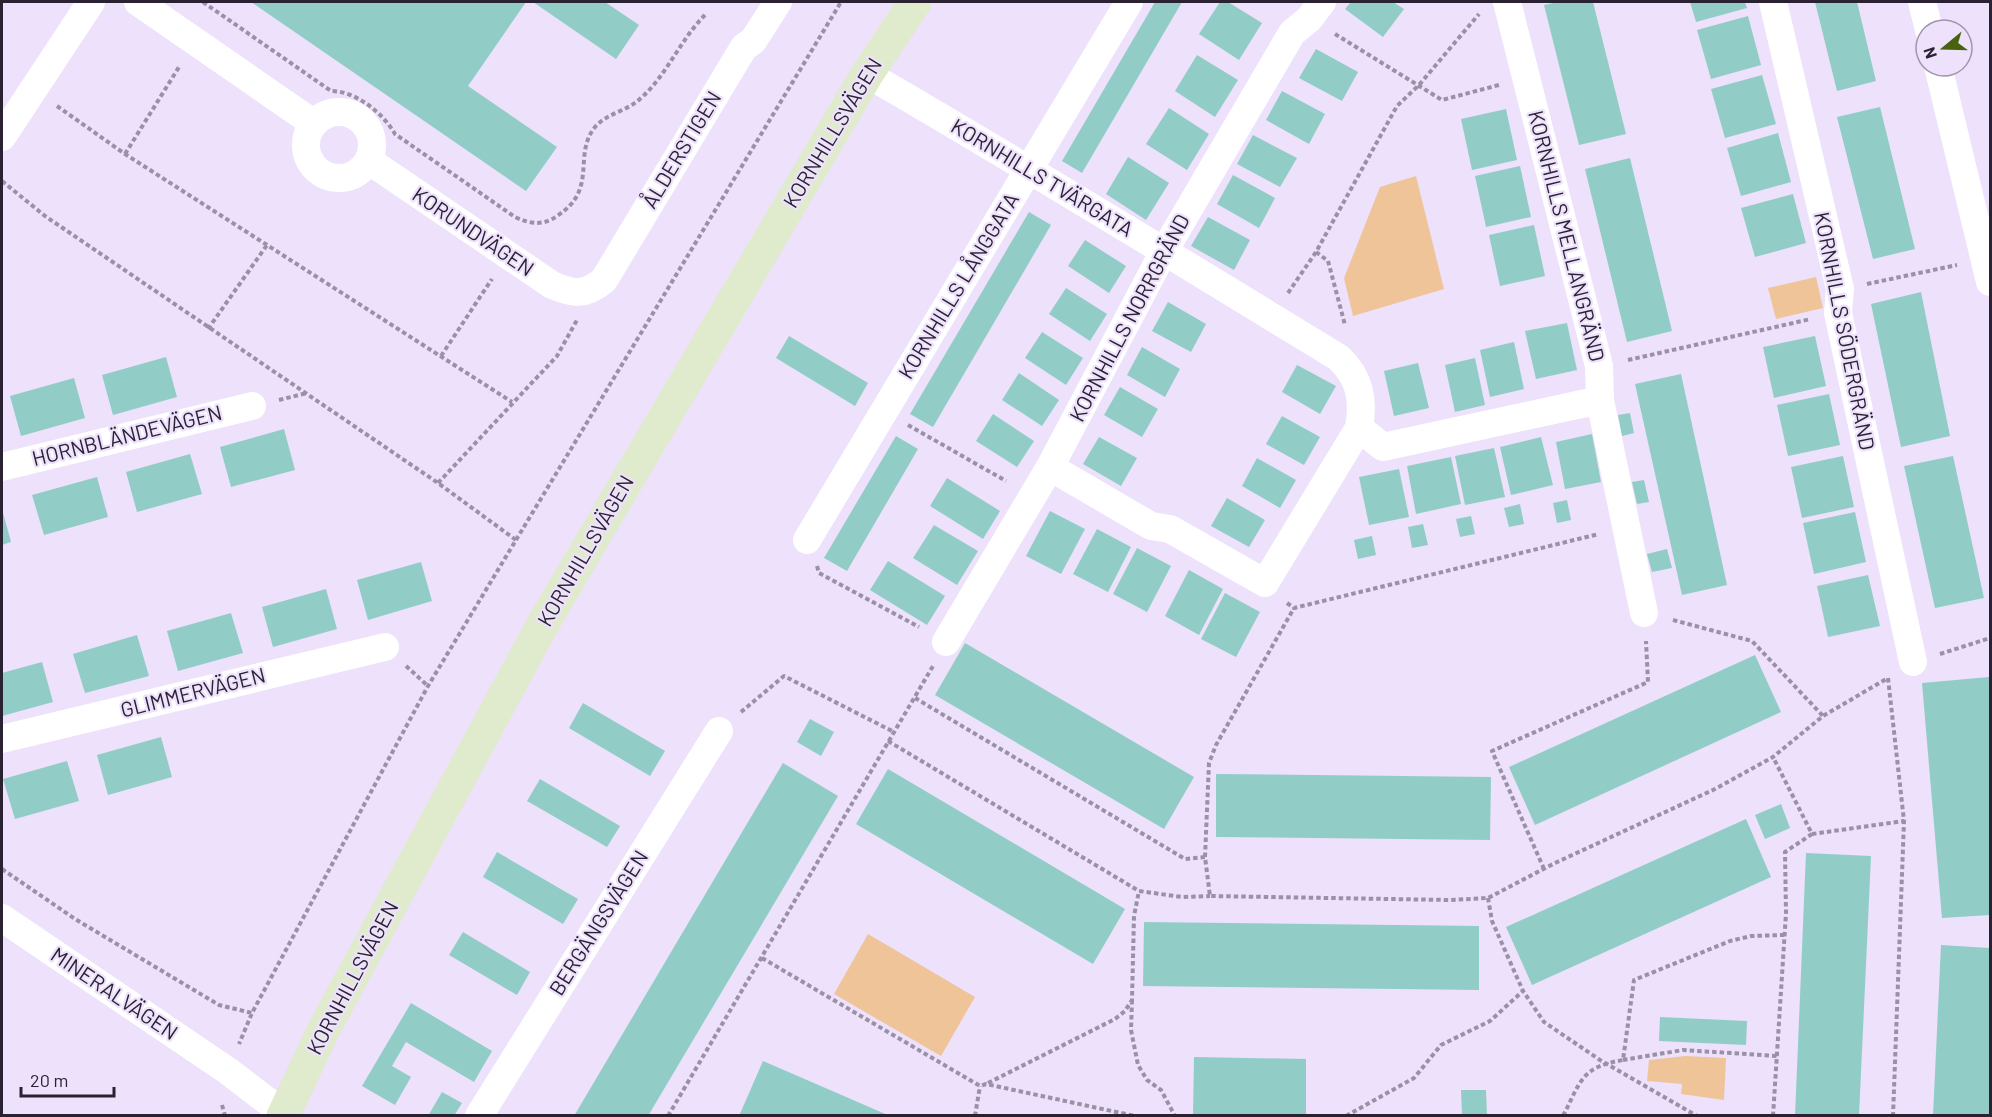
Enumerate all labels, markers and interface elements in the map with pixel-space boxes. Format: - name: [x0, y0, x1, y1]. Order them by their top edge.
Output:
- north arrow: [1914, 18, 1974, 78]
- text: N: [1919, 45, 1940, 61]
- street label: KORNHILLSVÄGEN: [777, 53, 886, 212]
- street label: ÅLDERSTIGEN: [636, 86, 725, 212]
- street label: KORNHILLS MELLANGRÄND: [1524, 108, 1611, 364]
- street label: KORNHILLS TVÄRGATA: [947, 112, 1139, 241]
- street label: KORUNDVÄGEN: [408, 181, 539, 281]
- street label: KORNHILLS LÅNGGATA: [892, 187, 1023, 383]
- street label: KORNHILLS NORRGRÄND: [1063, 209, 1194, 425]
- street label: KORNHILLS SÖDERGRÄND: [1810, 209, 1881, 452]
- street label: HORNBLÄNDEVÄGEN: [29, 399, 224, 470]
- street label: KORNHILLSVÄGEN: [531, 470, 638, 630]
- street label: GLIMMERVÄGEN: [118, 661, 268, 722]
- street label: BERGÄNGSVÄGEN: [543, 845, 652, 999]
- street label: KORNHILLSVÄGEN: [301, 896, 403, 1058]
- street label: MINERALVÄGEN: [47, 941, 183, 1044]
- scale bar: [21, 1060, 114, 1098]
- text: 20 m: [30, 1069, 68, 1091]

